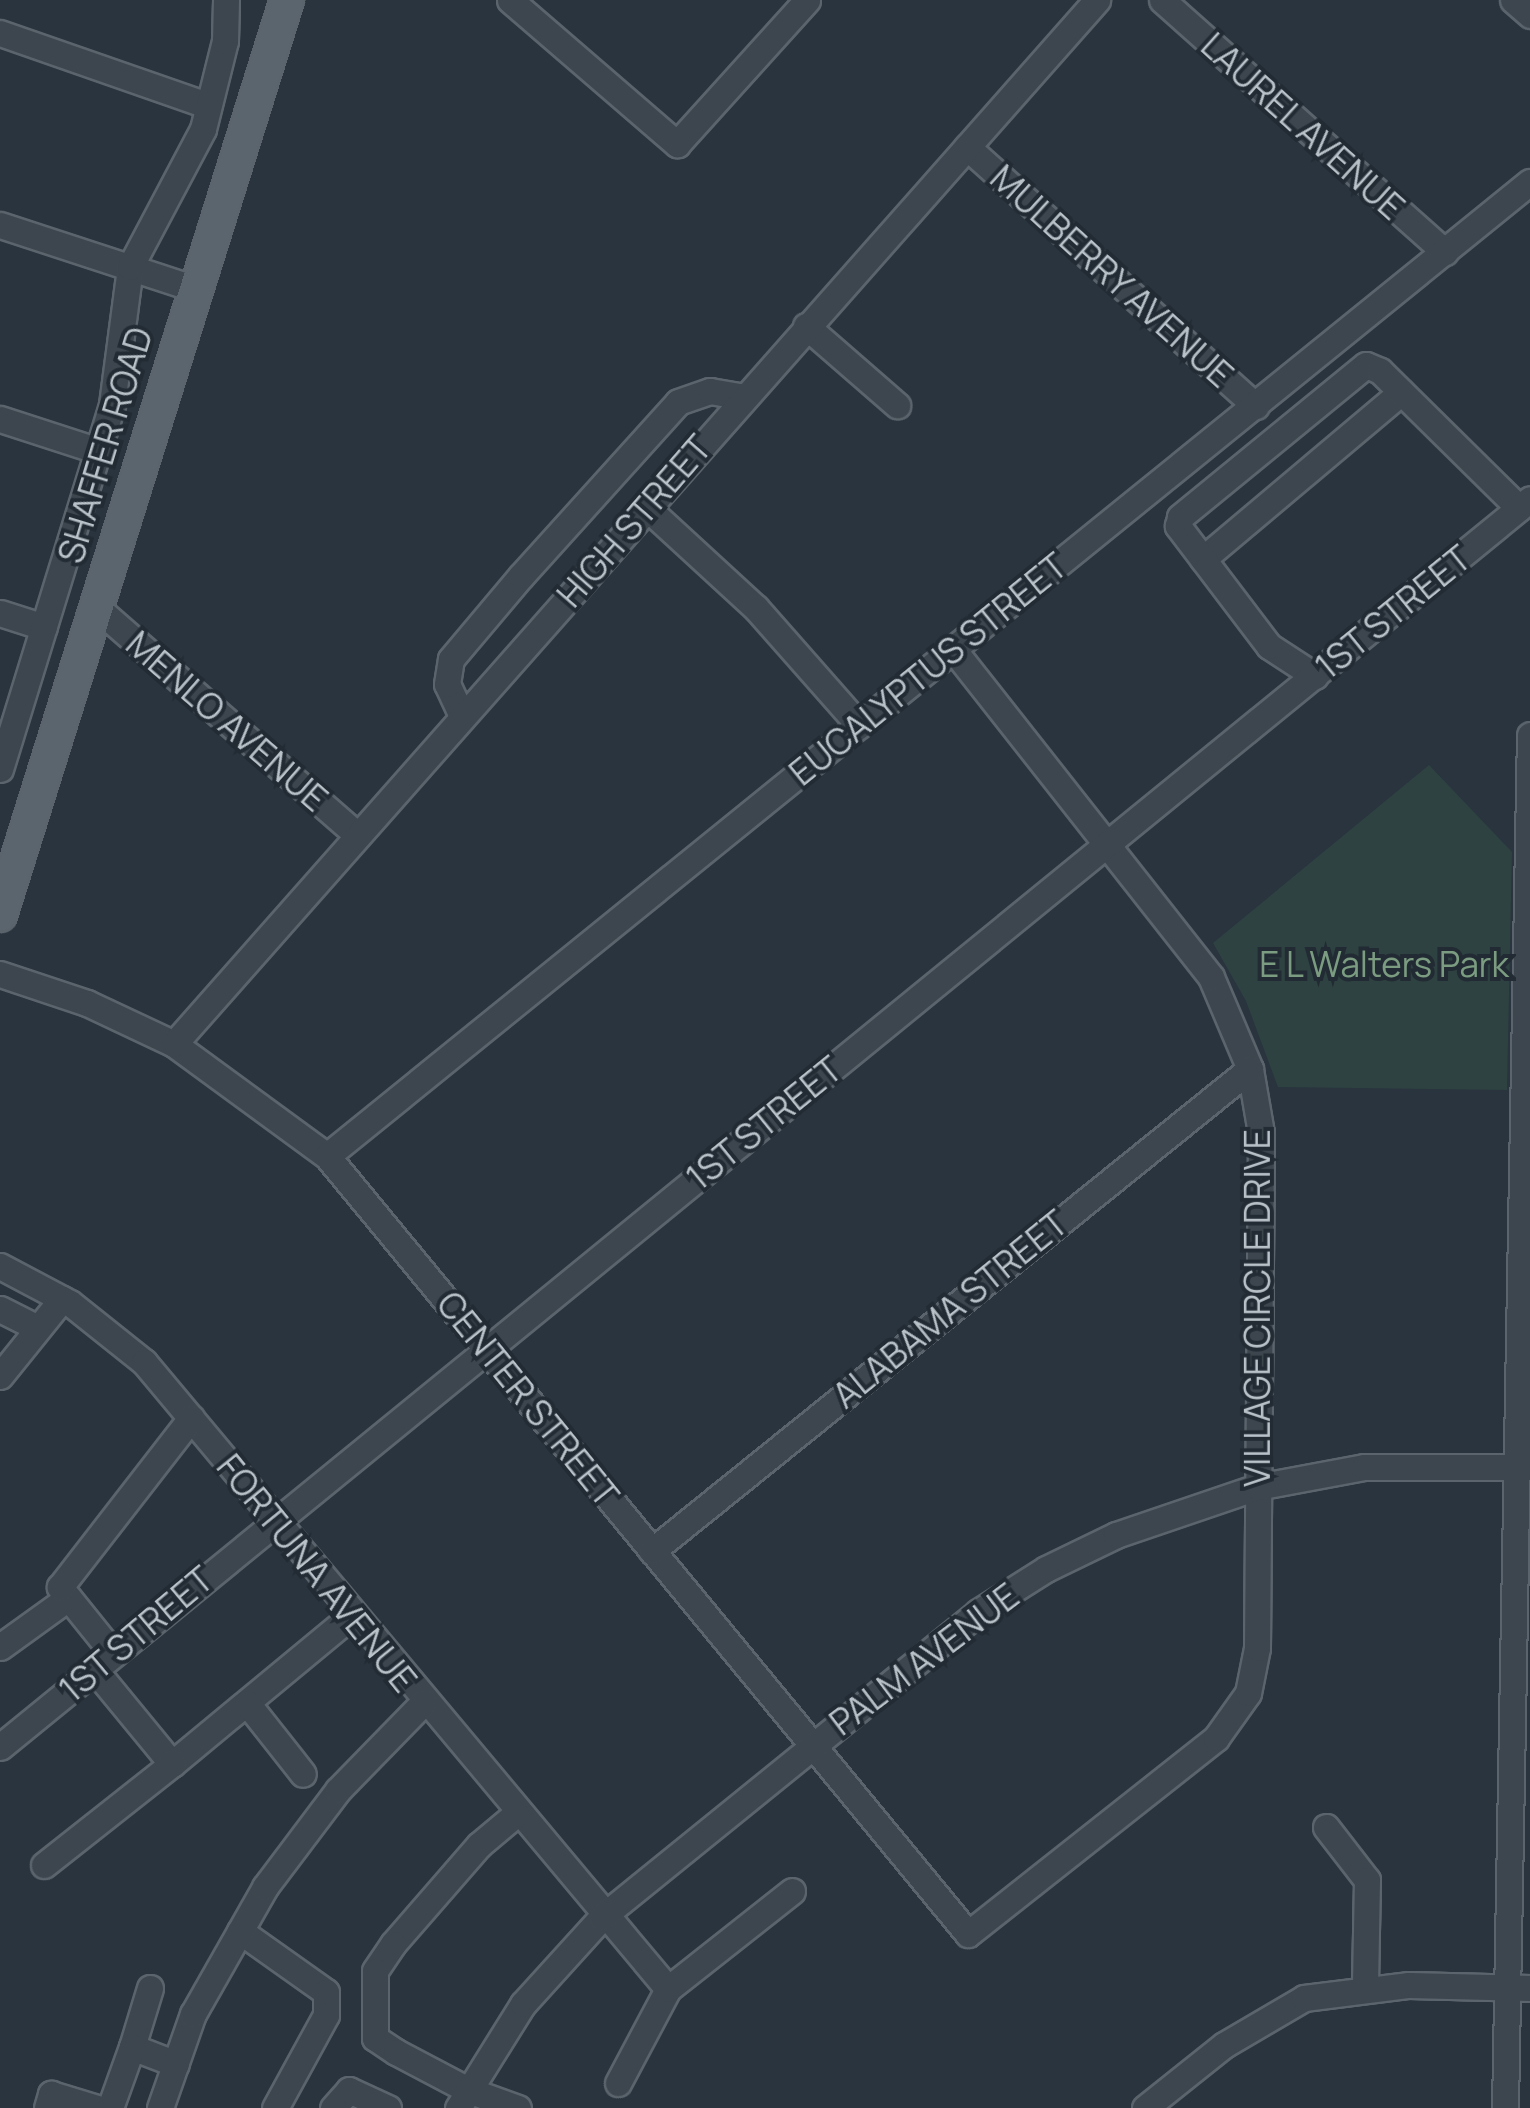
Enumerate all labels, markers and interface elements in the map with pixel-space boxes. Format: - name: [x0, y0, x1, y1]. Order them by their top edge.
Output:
- street label: LAUREL AVENUE: [1192, 23, 1414, 229]
- street label: MULBERRY AVENUE: [982, 156, 1242, 396]
- street label: SHAFFER ROAD: [49, 322, 161, 568]
- street label: HIGH STREET: [548, 427, 720, 615]
- street label: 1ST STREET: [1307, 536, 1479, 688]
- street label: EUCALYPTUS STREET: [781, 544, 1075, 794]
- street label: MENLO AVENUE: [118, 622, 336, 820]
- park label: E L Walters Park: [1258, 943, 1510, 985]
- street label: 1ST STREET: [678, 1047, 850, 1199]
- street label: VILLAGE CIRCLE DRIVE: [1236, 1129, 1278, 1487]
- street label: ALABAMA STREET: [824, 1202, 1076, 1416]
- street label: CENTER STREET: [429, 1283, 627, 1515]
- street label: FORTUNA AVENUE: [209, 1446, 425, 1700]
- street label: 1ST STREET: [50, 1557, 222, 1711]
- street label: PALM AVENUE: [821, 1574, 1027, 1744]

